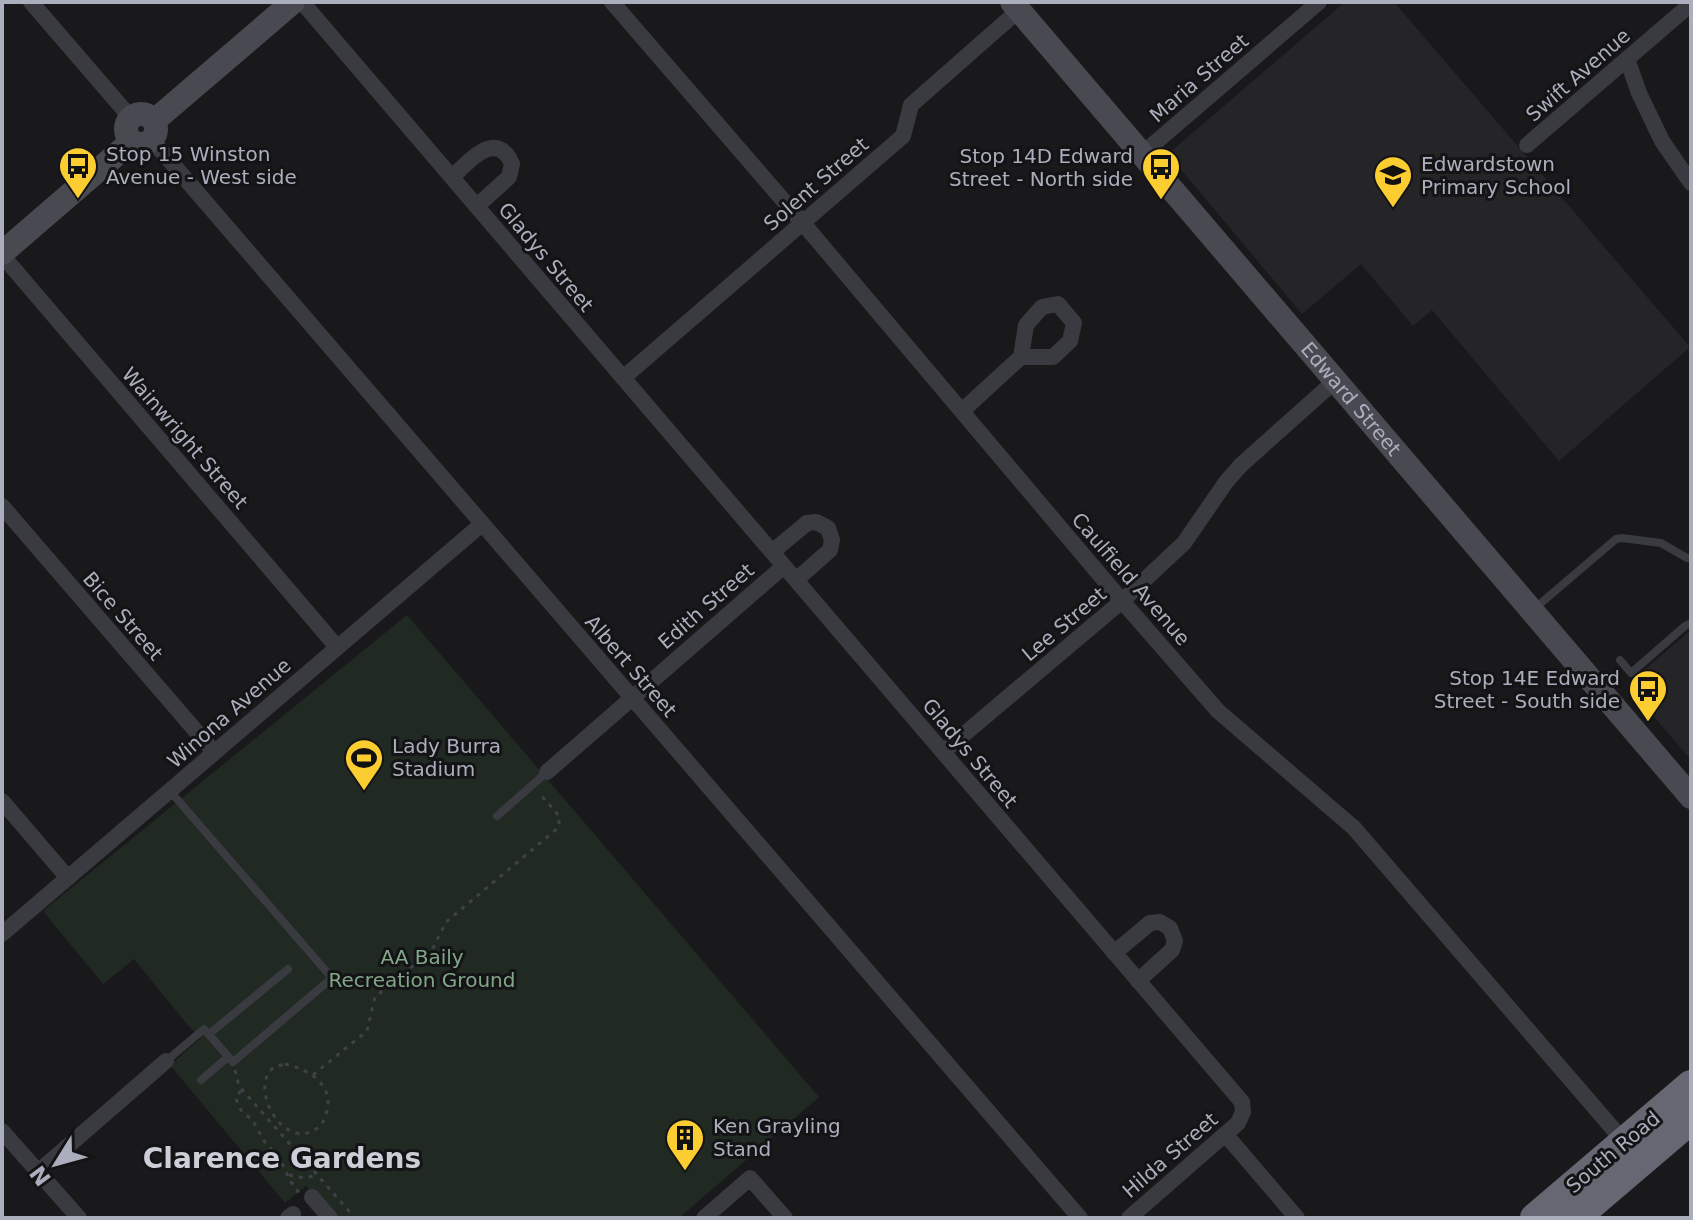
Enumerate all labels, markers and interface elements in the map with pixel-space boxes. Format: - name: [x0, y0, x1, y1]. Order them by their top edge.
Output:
- street label: Swift Avenue: [1521, 23, 1635, 127]
- street label: Maria Street: [1145, 29, 1253, 127]
- street label: Solent Street: [759, 132, 873, 236]
- place label: Stop 15 Winston Avenue - West side: [106, 142, 297, 189]
- place label: Stop 14D Edward Street - North side: [949, 144, 1133, 191]
- bus stop icon: Stop 15 Winston Avenue - West side: [57, 145, 99, 200]
- bus stop icon: Stop 14D Edward Street - North side: [1140, 146, 1182, 201]
- place label: Edwardstown Primary School: [1421, 152, 1571, 199]
- school or university icon: Edwardstown Primary School: [1372, 154, 1414, 209]
- street label: Gladys Street: [493, 197, 599, 317]
- street label: Edward Street: [1296, 337, 1406, 461]
- street label: Wainwright Street: [117, 362, 253, 514]
- street label: Caulfield Avenue: [1067, 508, 1195, 650]
- street label: Edith Street: [653, 558, 759, 654]
- street label: Bice Street: [78, 567, 168, 665]
- street label: Lee Street: [1017, 582, 1111, 666]
- street label: Albert Street: [580, 610, 682, 722]
- street label: Winona Avenue: [162, 653, 296, 773]
- place label: Stop 14E Edward Street - South side: [1434, 666, 1620, 713]
- bus stop icon: Stop 14E Edward Street - South side: [1627, 668, 1669, 723]
- street label: Gladys Street: [917, 693, 1023, 813]
- place label: Lady Burra Stadium: [392, 734, 501, 781]
- sports icon: Lady Burra Stadium: [343, 737, 385, 792]
- park label: AA Baily Recreation Ground: [329, 945, 515, 992]
- street label: South Road: [1561, 1106, 1665, 1198]
- street label: Hilda Street: [1118, 1107, 1223, 1203]
- place label: Ken Grayling Stand: [713, 1114, 841, 1161]
- building icon: Ken Grayling Stand: [664, 1117, 706, 1172]
- north arrow: [16, 1124, 96, 1204]
- district label: Clarence Gardens: [143, 1142, 421, 1175]
- text: N: [25, 1161, 56, 1191]

